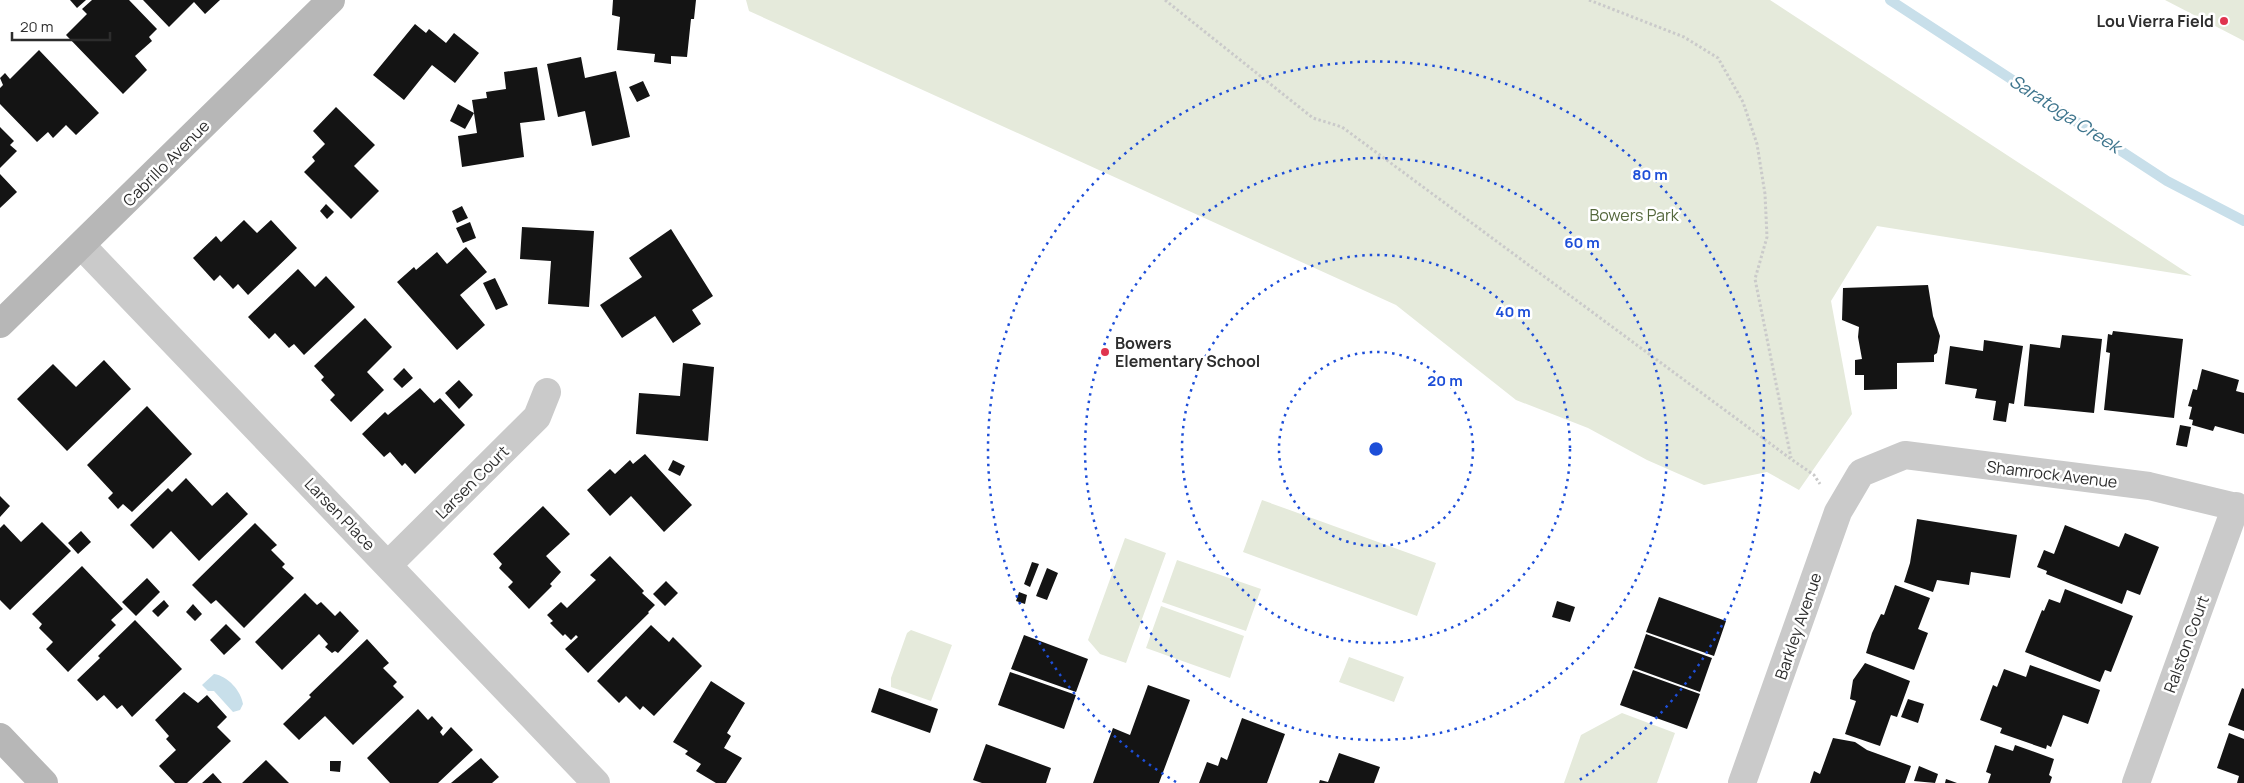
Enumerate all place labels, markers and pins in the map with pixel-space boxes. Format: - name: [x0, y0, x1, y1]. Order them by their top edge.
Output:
- place label: Lou Vierra Field: [2096, 10, 2214, 32]
- marker: Lou Vierra Field: [2218, 15, 2230, 27]
- place label: Bowers Elementary School: [1115, 332, 1260, 372]
- marker: Bowers Elementary School: [1099, 346, 1111, 358]
- centre of rings: [1367, 440, 1385, 458]

